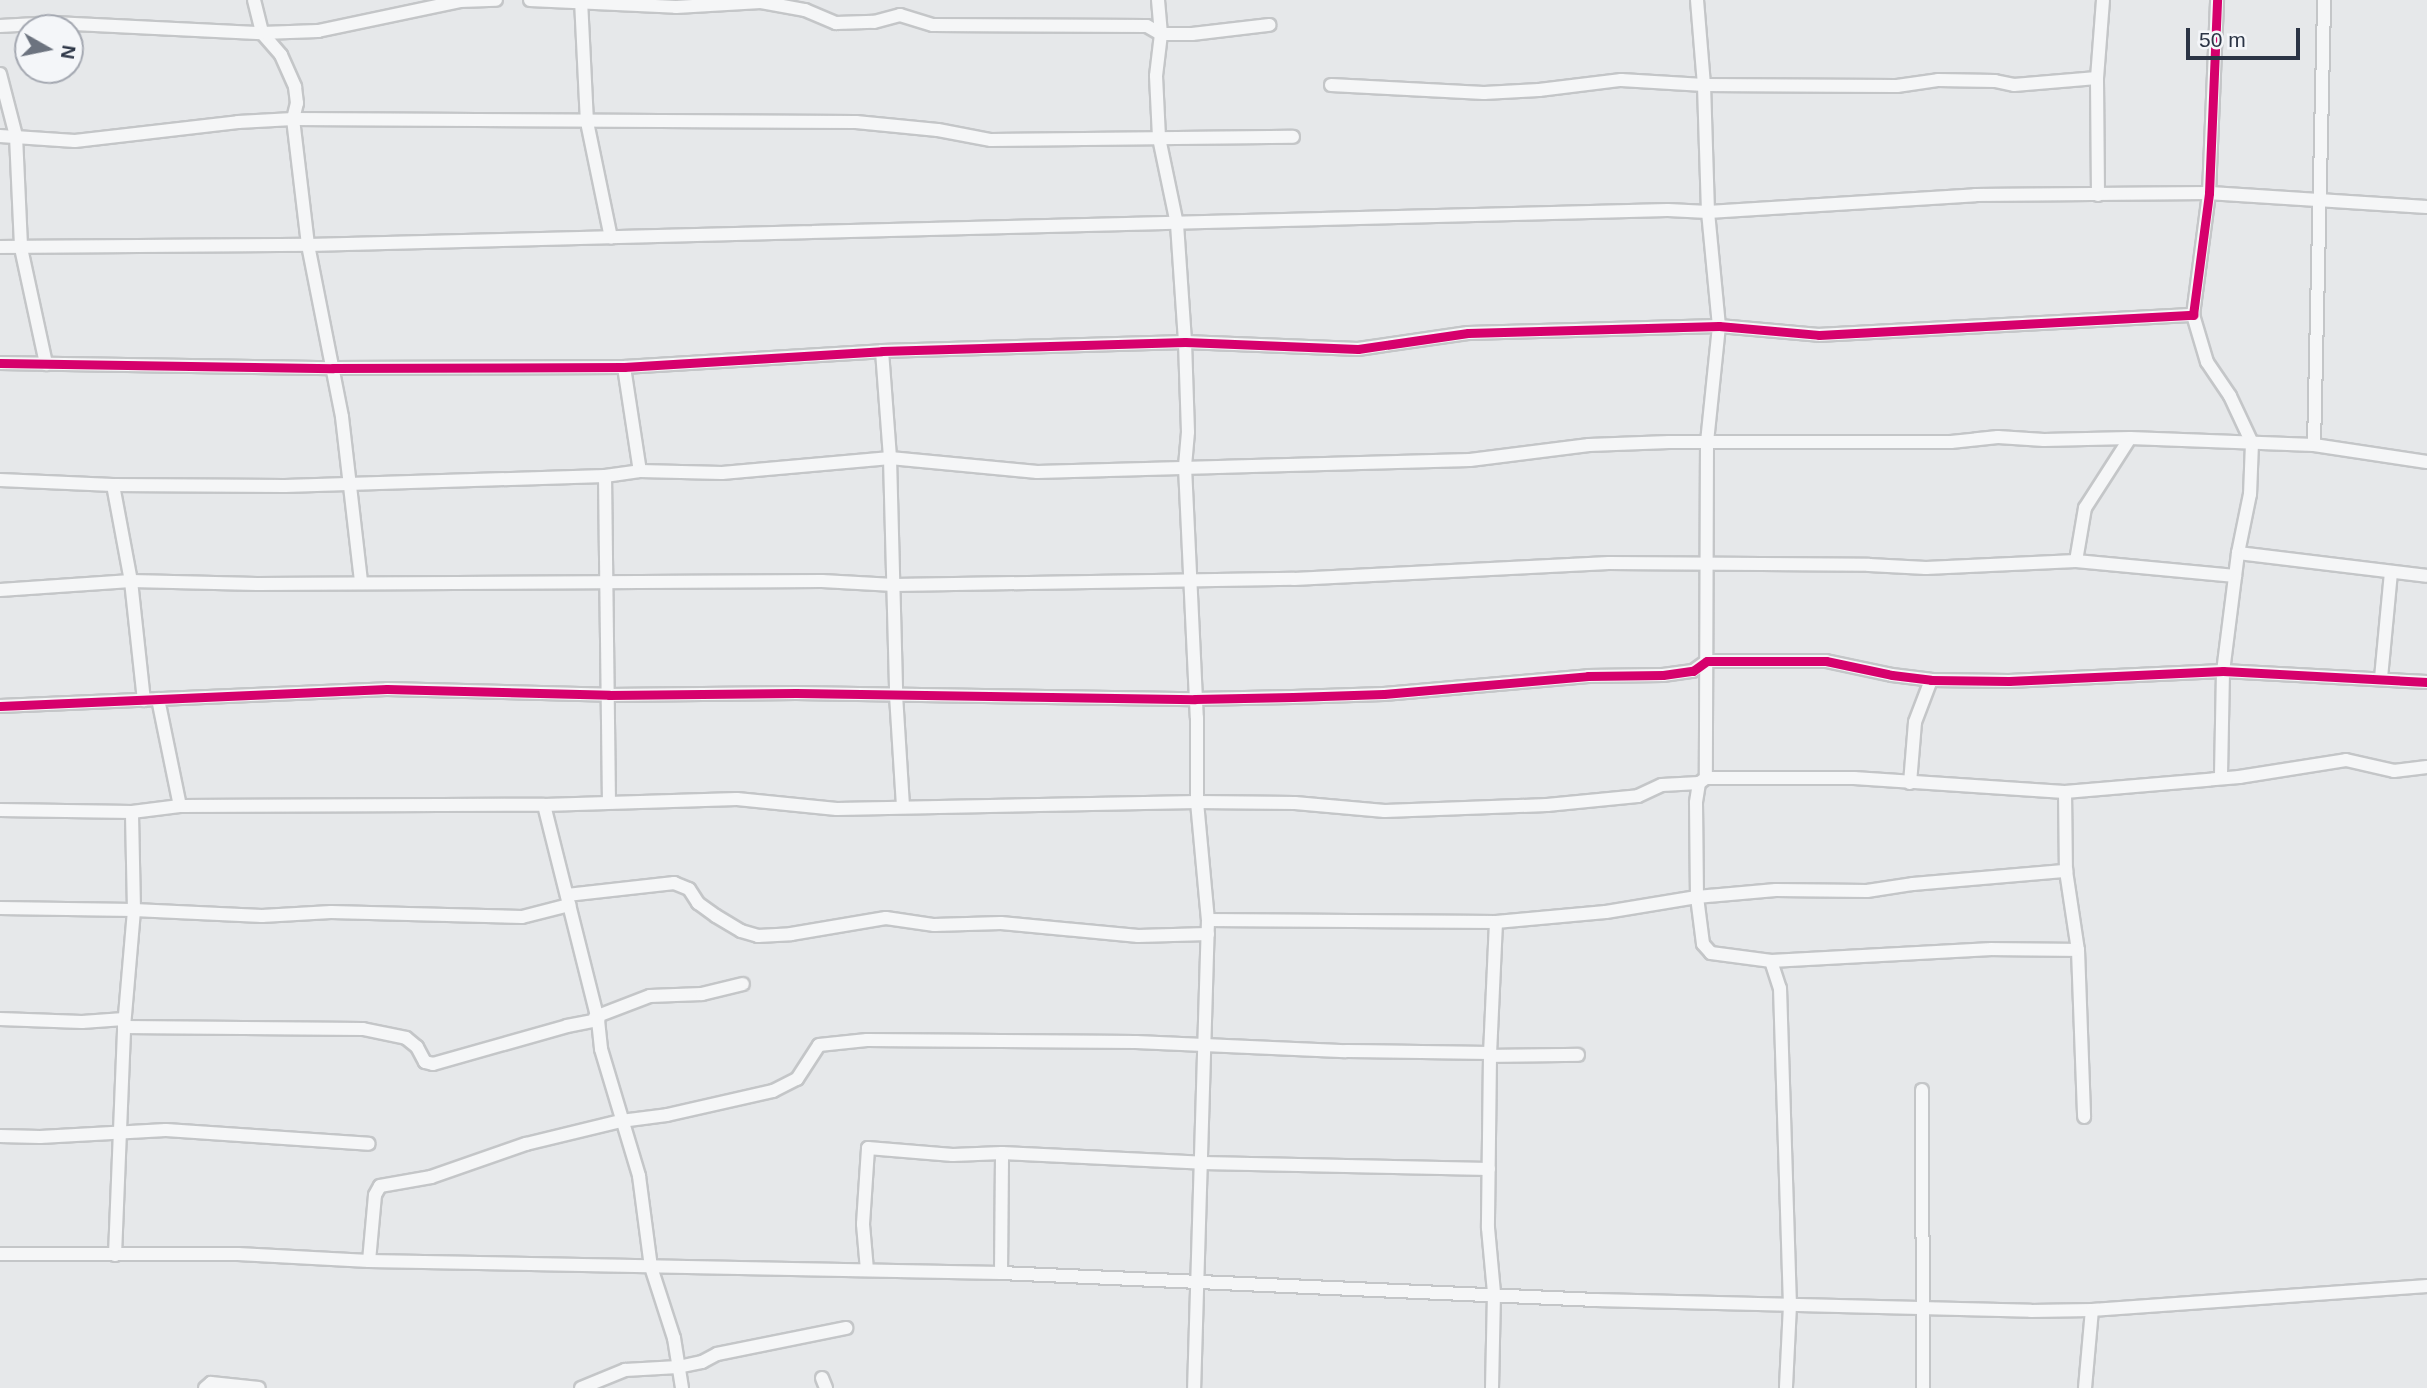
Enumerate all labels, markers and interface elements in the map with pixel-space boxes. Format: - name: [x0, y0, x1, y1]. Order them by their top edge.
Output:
- north arrow: [14, 14, 84, 84]
- scale bar: [2189, 14, 2303, 58]
- text: 50 m: [2199, 28, 2246, 51]
- text: N: [57, 44, 80, 60]

